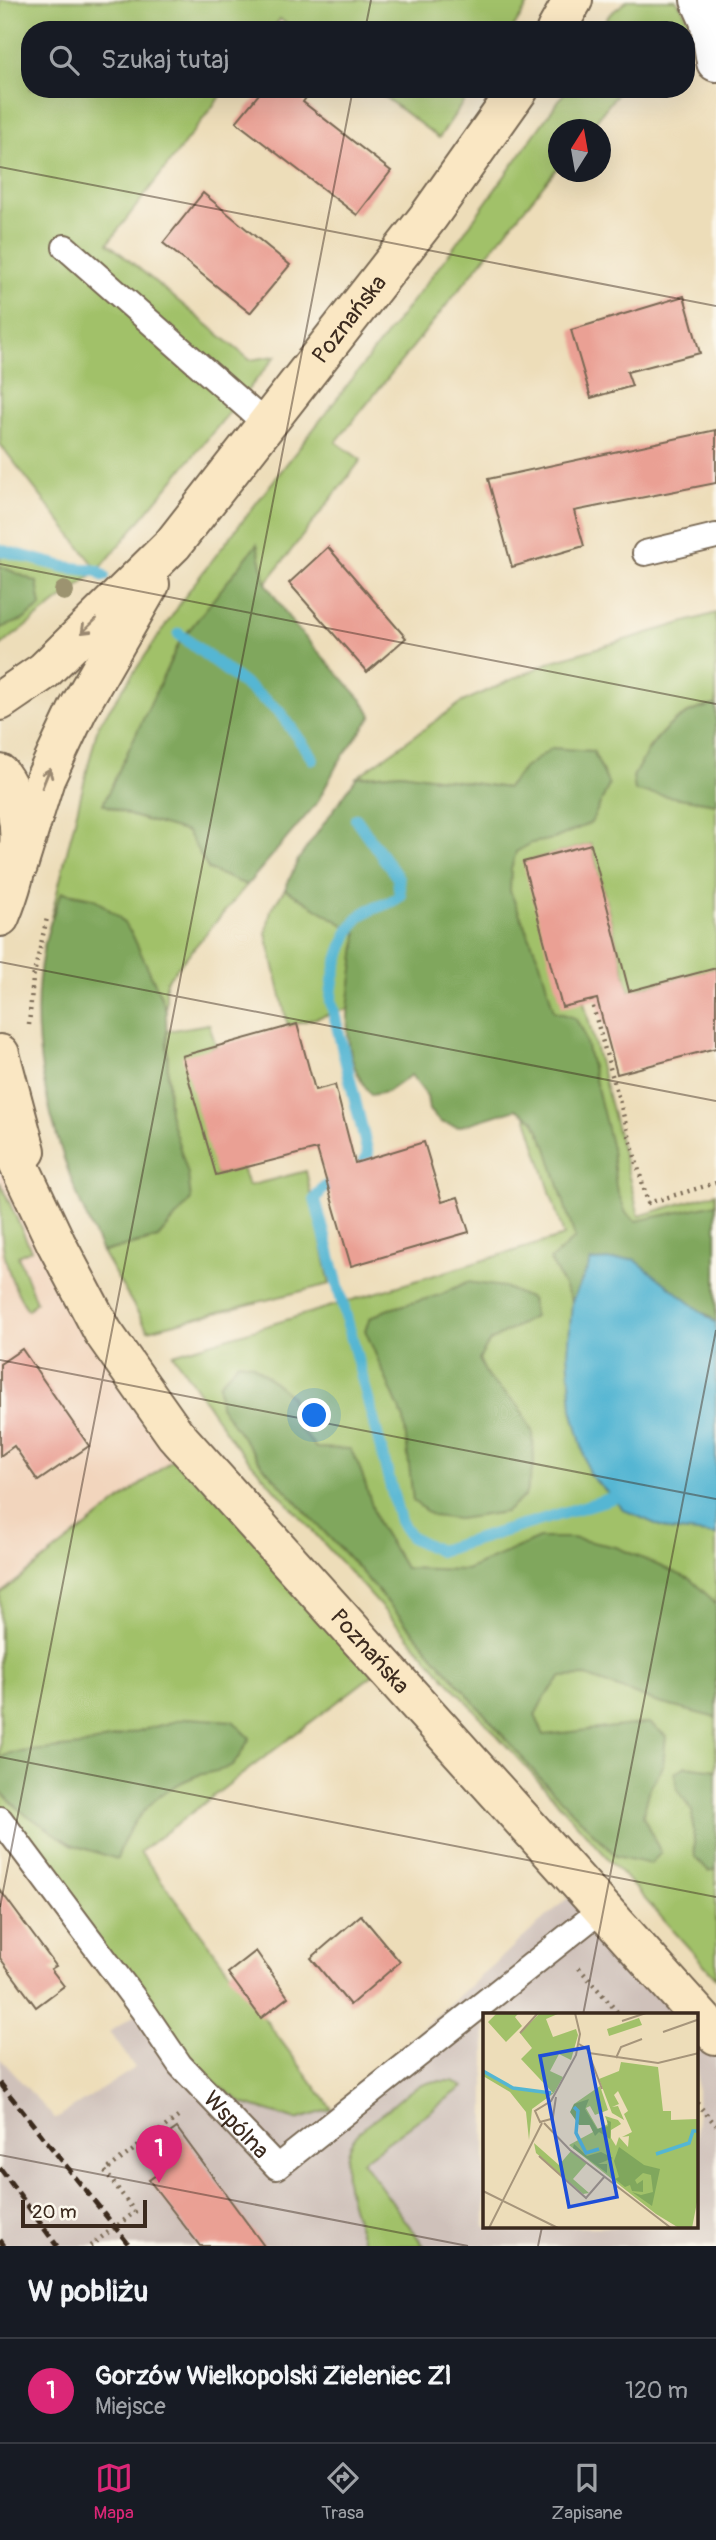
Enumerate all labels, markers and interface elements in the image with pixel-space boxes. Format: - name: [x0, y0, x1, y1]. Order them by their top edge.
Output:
- search box: [21, 21, 695, 98]
- icon: search: [45, 41, 83, 79]
- text: Szukaj tutaj: [101, 44, 229, 76]
- north arrow: [548, 119, 611, 182]
- street label: Poznańska: [306, 269, 393, 369]
- one-way arrow: [81, 617, 98, 634]
- one-way arrow: [41, 767, 54, 789]
- your location: [297, 1398, 331, 1432]
- street label: Poznańska: [324, 1603, 416, 1700]
- inset map: [483, 2013, 698, 2228]
- street label: Wspólna: [197, 2085, 275, 2165]
- pin: 1: [136, 2125, 182, 2183]
- scale bar: [21, 2197, 147, 2229]
- text: 20 m: [32, 2200, 77, 2224]
- text: W pobliżu: [28, 2273, 148, 2310]
- text: Gorzów Wielkopolski Zieleniec Zl: [95, 2360, 451, 2392]
- text: 1: [47, 2376, 56, 2405]
- text: 120 m: [625, 2376, 688, 2405]
- text: Miejsce: [95, 2392, 166, 2421]
- tab: Mapa: [94, 2459, 134, 2525]
- tab: Trasa: [321, 2459, 364, 2525]
- tab: Zapisane: [551, 2459, 622, 2525]

